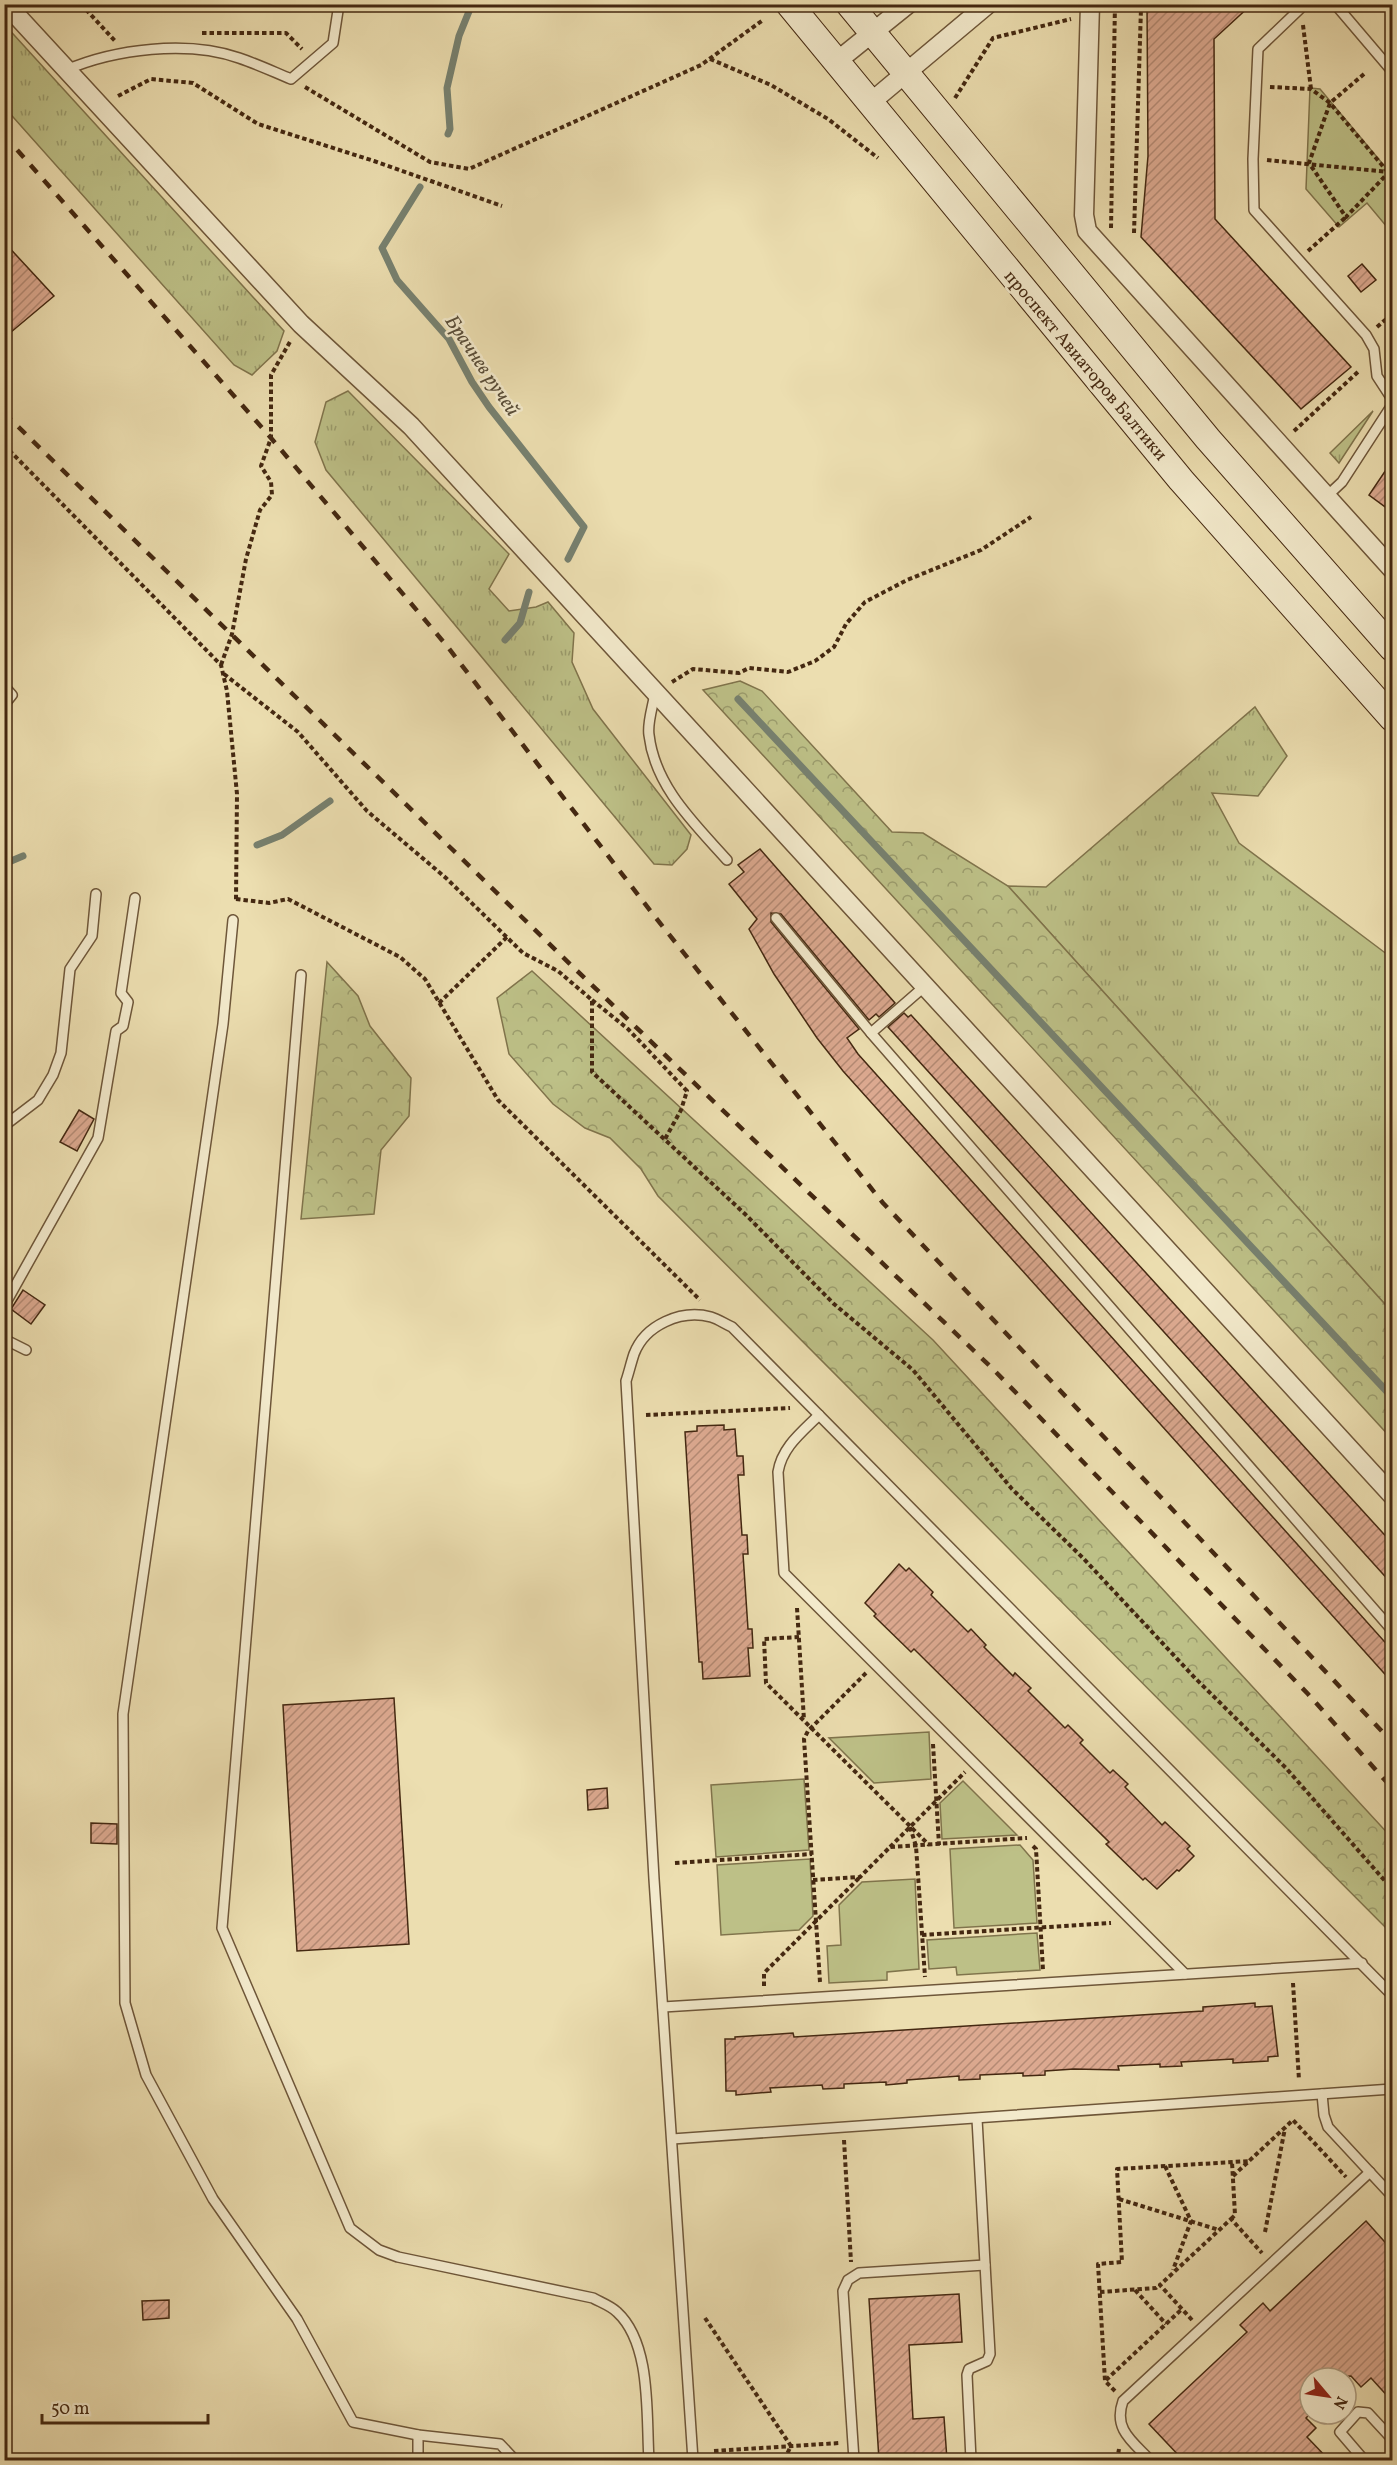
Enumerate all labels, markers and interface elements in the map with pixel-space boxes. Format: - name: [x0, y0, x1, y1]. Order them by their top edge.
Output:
- street label: проспект Авиаторов Балтики: [997, 265, 1172, 467]
- water label: Брачнев ручей: [437, 310, 525, 422]
- north arrow: [1298, 2366, 1358, 2426]
- scale bar: [42, 2387, 208, 2425]
- text: N: [1327, 2392, 1352, 2413]
- text: 50 m: [51, 2397, 90, 2422]

